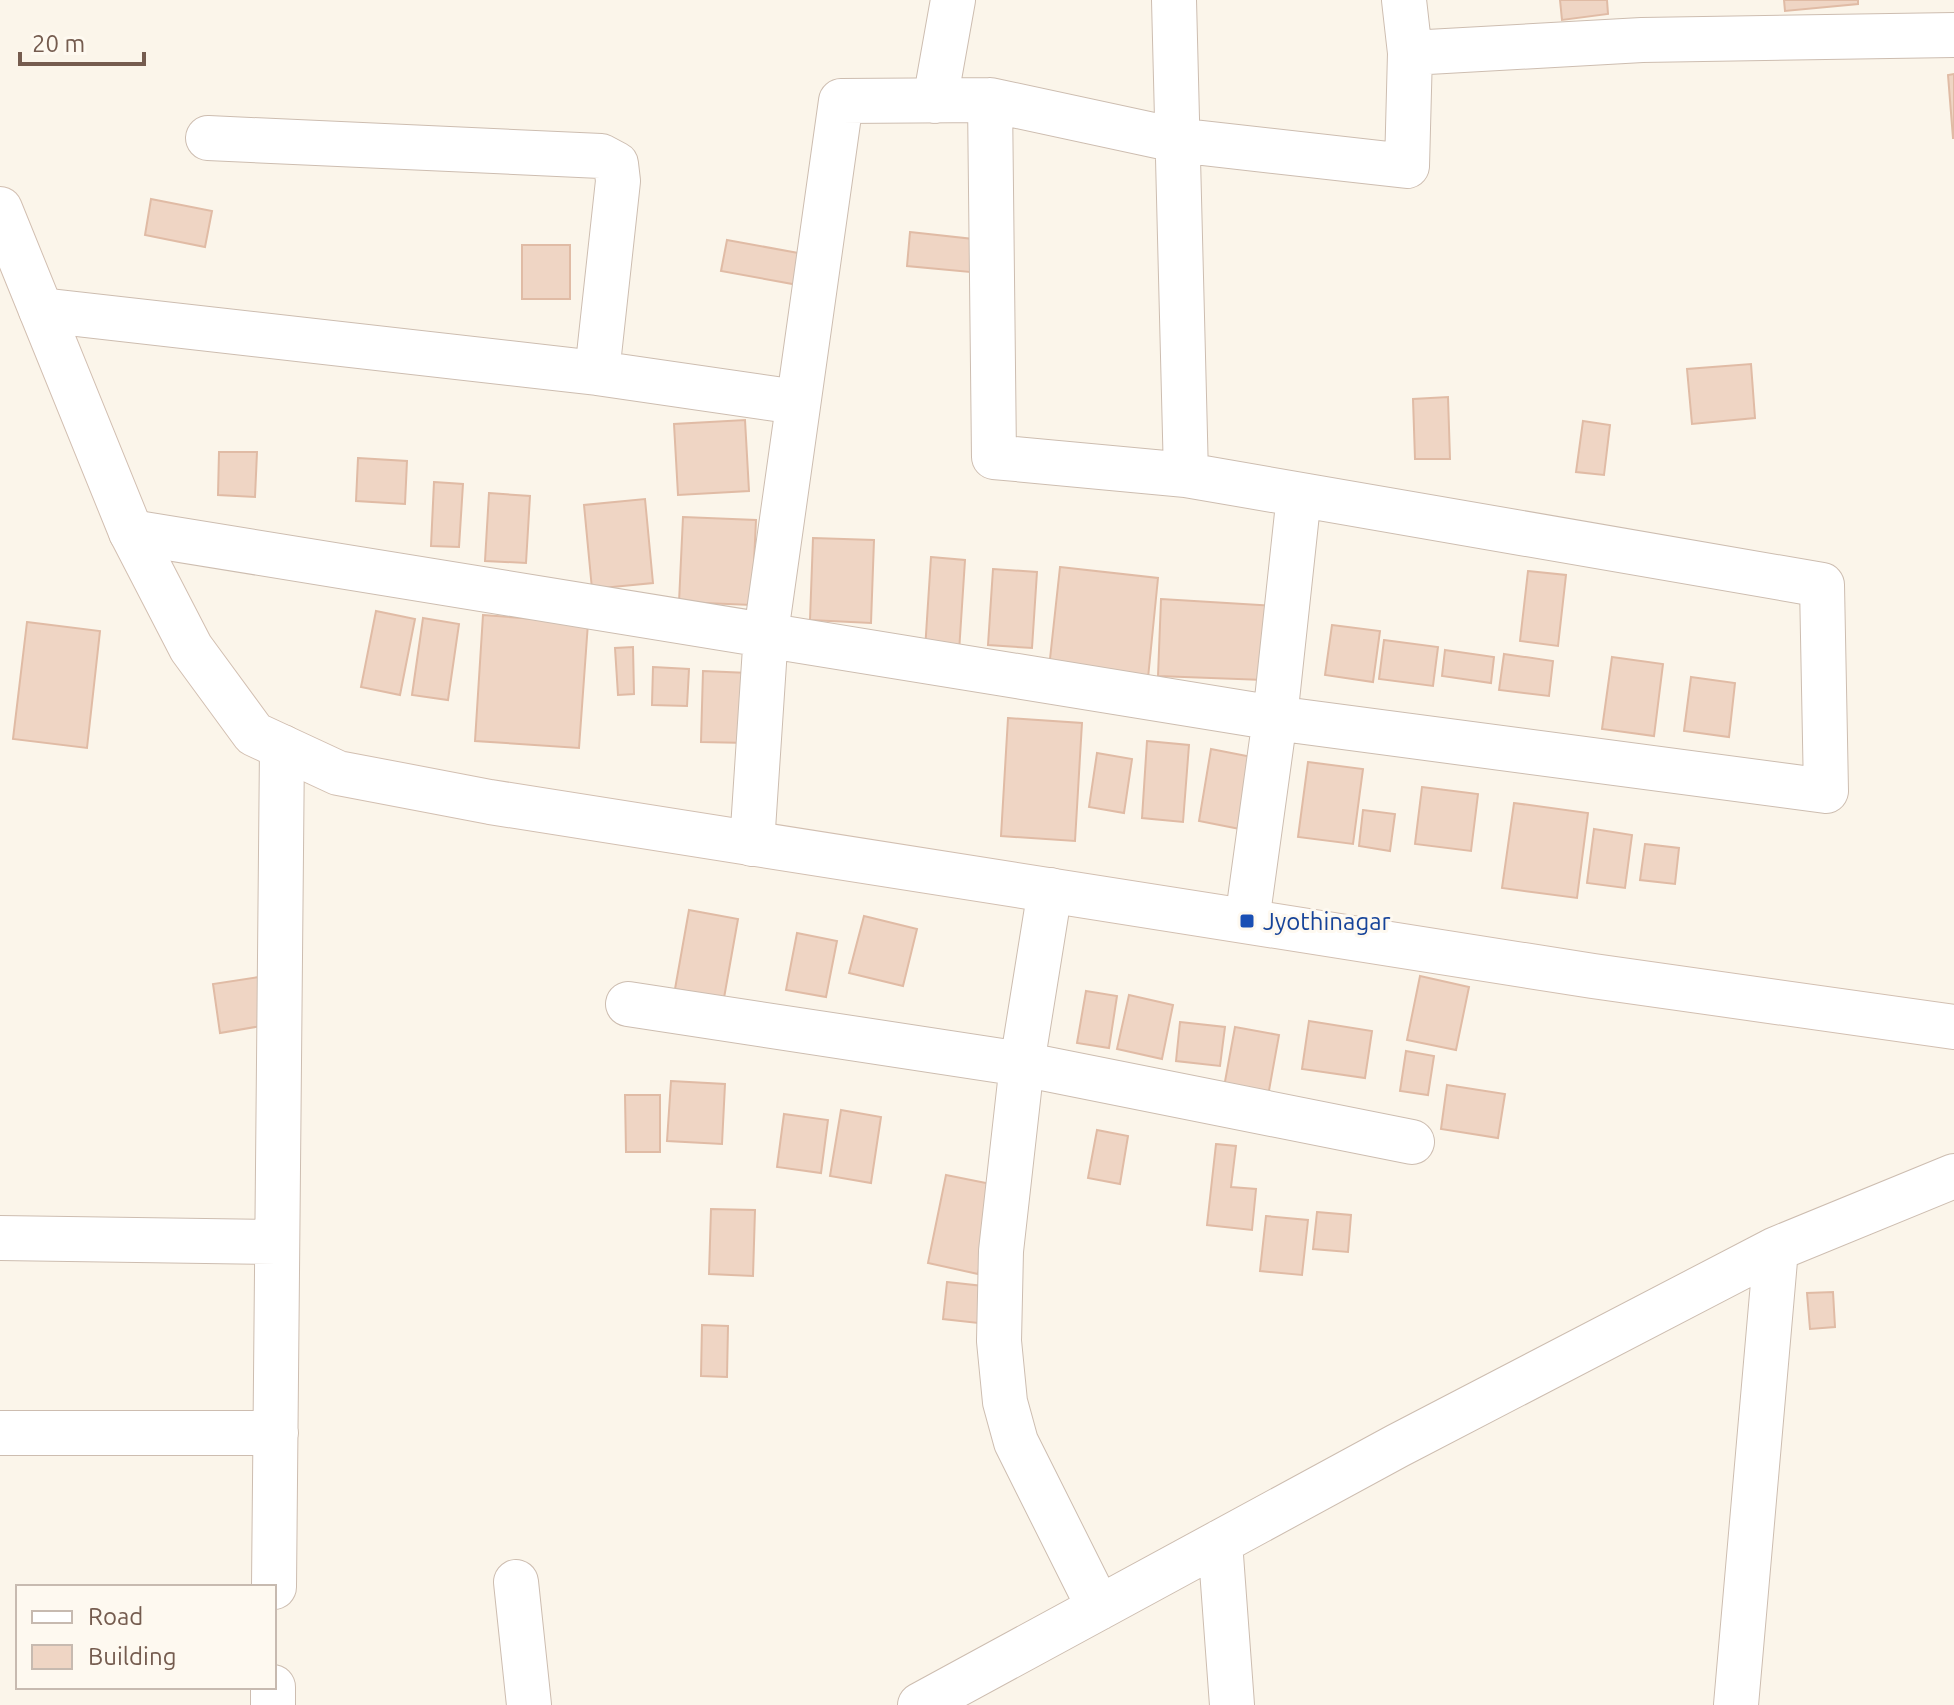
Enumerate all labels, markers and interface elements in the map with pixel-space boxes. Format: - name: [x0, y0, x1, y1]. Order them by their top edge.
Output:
- scale bar: [20, 16, 144, 66]
- text: 20 m: [32, 30, 85, 57]
- place label: Jyothinagar: [1263, 908, 1391, 935]
- marker: Jyothinagar: [1238, 912, 1256, 930]
- legend: [16, 1585, 276, 1689]
- text: Road: [88, 1603, 143, 1630]
- text: Building: [88, 1643, 176, 1670]

